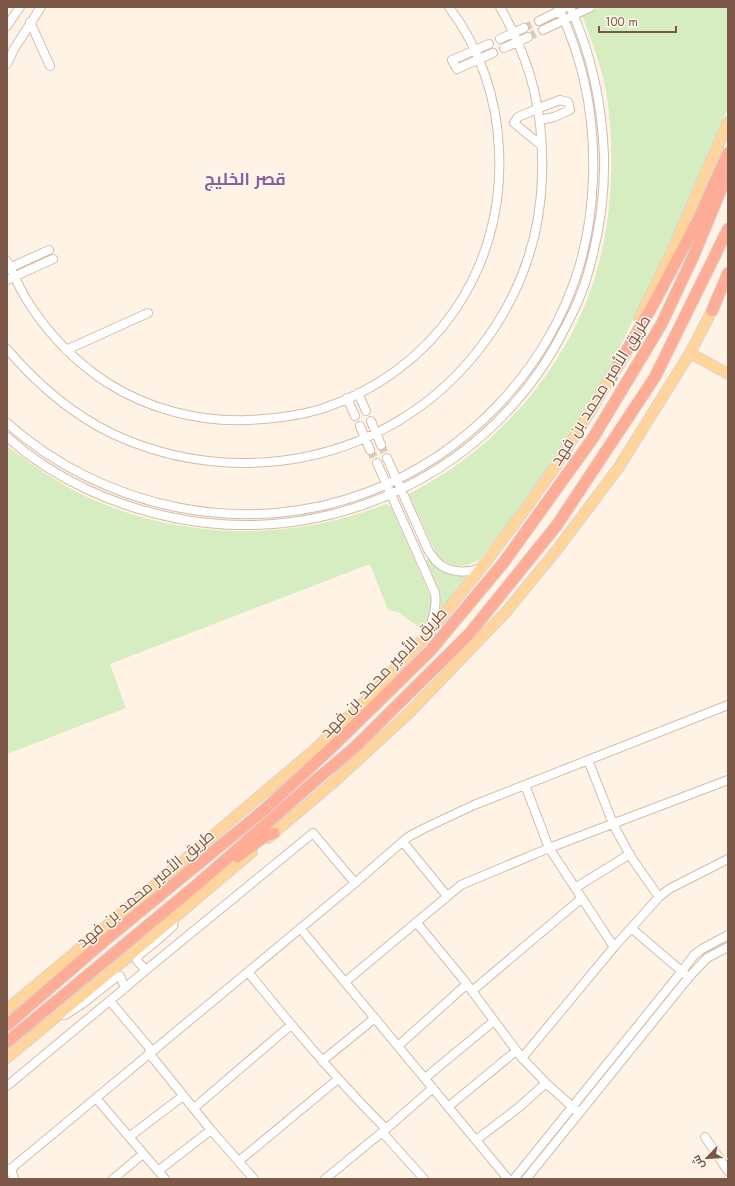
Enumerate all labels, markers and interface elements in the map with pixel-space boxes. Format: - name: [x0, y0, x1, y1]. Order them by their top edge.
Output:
- scale bar: [599, 8, 676, 34]
- text: 100 m: [605, 13, 638, 31]
- district label: قصر الخليج: [204, 167, 286, 191]
- street label: طريق الأمير محمد بن فهد: [545, 311, 656, 470]
- street label: طريق الأمير محمد بن فهد: [315, 602, 452, 743]
- street label: طريق الأمير محمد بن فهد: [71, 824, 219, 953]
- north arrow: [687, 1138, 727, 1178]
- text: ش: [688, 1152, 708, 1172]

